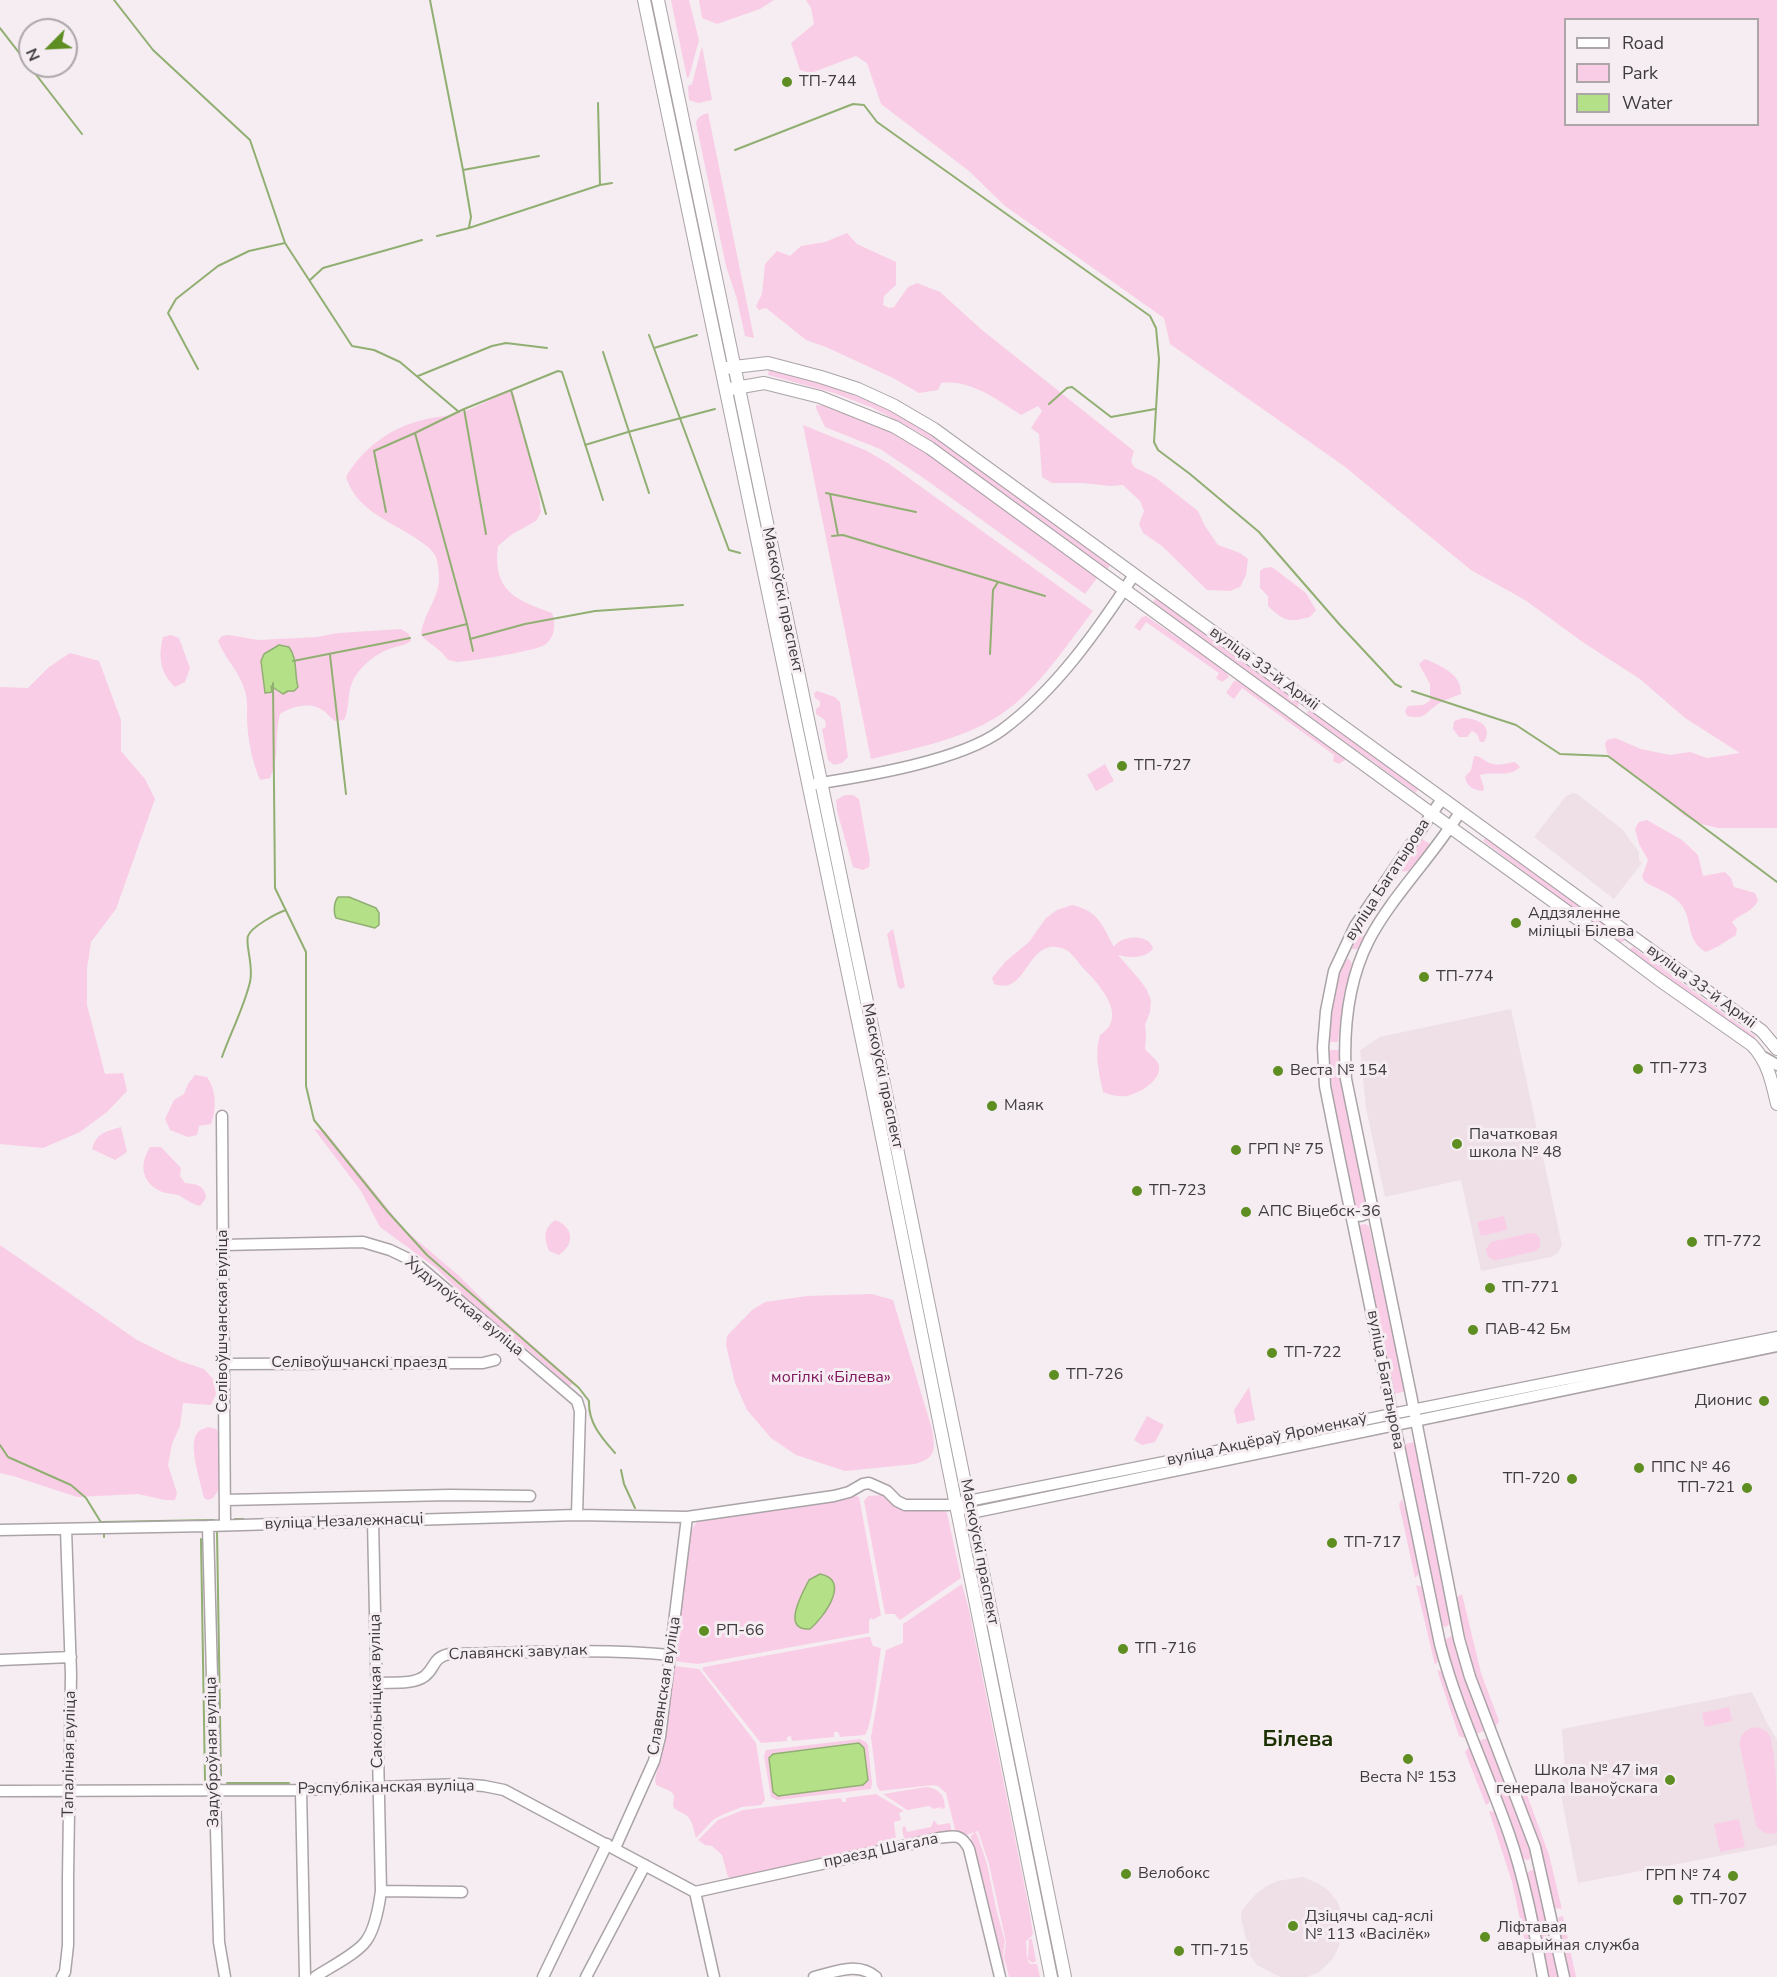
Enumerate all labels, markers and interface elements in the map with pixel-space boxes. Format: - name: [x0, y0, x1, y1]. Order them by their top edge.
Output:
- north arrow: [18, 18, 78, 78]
- legend: [1564, 18, 1759, 126]
- text: Road: [1622, 31, 1664, 55]
- text: N: [21, 45, 46, 64]
- text: Park: [1622, 61, 1658, 85]
- place label: ТП-744: [799, 72, 856, 92]
- marker: ТП-744: [780, 75, 794, 89]
- text: Water: [1622, 91, 1673, 115]
- street label: Маскоўскі праспект: [757, 526, 807, 674]
- street label: вуліца 33-й Арміі: [1205, 623, 1323, 715]
- place label: ТП-727: [1134, 756, 1191, 776]
- marker: ТП-727: [1115, 759, 1129, 773]
- street label: вуліца Багатырова: [1341, 815, 1435, 945]
- place label: Аддзяленне міліцыі Білева: [1528, 904, 1634, 942]
- marker: Аддзяленне міліцыі Білева: [1509, 916, 1523, 930]
- street label: вуліца 33-й Арміі: [1642, 941, 1760, 1033]
- place label: ТП-774: [1436, 967, 1493, 987]
- marker: ТП-774: [1417, 970, 1431, 984]
- street label: Маскоўскі праспект: [857, 1002, 907, 1150]
- place label: ТП-773: [1650, 1059, 1707, 1079]
- place label: Веста № 154: [1290, 1061, 1387, 1081]
- marker: ТП-773: [1631, 1062, 1645, 1076]
- marker: Веста № 154: [1271, 1064, 1285, 1078]
- place label: Маяк: [1004, 1096, 1043, 1116]
- marker: Маяк: [985, 1099, 999, 1113]
- place label: Пачатковая школа № 48: [1469, 1125, 1562, 1163]
- marker: Пачатковая школа № 48: [1450, 1137, 1464, 1151]
- place label: ГРП № 75: [1248, 1140, 1324, 1160]
- marker: ГРП № 75: [1229, 1143, 1243, 1157]
- place label: ТП-723: [1149, 1181, 1206, 1201]
- marker: ТП-723: [1130, 1184, 1144, 1198]
- place label: АПС Віцебск-36: [1258, 1202, 1381, 1222]
- marker: АПС Віцебск-36: [1239, 1205, 1253, 1219]
- street label: Селівоўшчанская вуліца: [213, 1229, 233, 1413]
- place label: ТП-772: [1704, 1232, 1761, 1252]
- marker: ТП-772: [1685, 1235, 1699, 1249]
- street label: Худулоўская вуліца: [401, 1253, 527, 1361]
- place label: ТП-771: [1502, 1278, 1559, 1298]
- marker: ТП-771: [1483, 1281, 1497, 1295]
- street label: вуліца Багатырова: [1362, 1309, 1408, 1451]
- place label: ПАВ-42 Бм: [1485, 1320, 1571, 1340]
- marker: ПАВ-42 Бм: [1466, 1323, 1480, 1337]
- place label: ТП-722: [1284, 1343, 1341, 1363]
- marker: ТП-722: [1265, 1346, 1279, 1360]
- street label: Селівоўшчанскі праезд: [271, 1353, 447, 1373]
- place label: ТП-726: [1066, 1365, 1123, 1385]
- park label: могілкі «Білева»: [771, 1368, 891, 1388]
- marker: ТП-726: [1047, 1368, 1061, 1382]
- place label: Дионис: [1695, 1391, 1752, 1411]
- marker: Дионис: [1757, 1394, 1771, 1408]
- street label: вуліца Акцёраў Яроменкаў: [1165, 1409, 1369, 1471]
- place label: ППС № 46: [1651, 1458, 1731, 1478]
- marker: ППС № 46: [1632, 1461, 1646, 1475]
- place label: ТП-720: [1503, 1469, 1560, 1489]
- marker: ТП-720: [1565, 1472, 1579, 1486]
- street label: Маскоўскі праспект: [955, 1478, 1003, 1626]
- place label: ТП-721: [1678, 1478, 1735, 1498]
- marker: ТП-721: [1740, 1481, 1754, 1495]
- street label: вуліца Незалежнасці: [264, 1510, 424, 1534]
- place label: ТП-717: [1344, 1533, 1401, 1553]
- marker: ТП-717: [1325, 1536, 1339, 1550]
- street label: Сакольніцкая вуліца: [366, 1613, 388, 1769]
- street label: Славянская вуліца: [645, 1615, 685, 1757]
- place label: РП-66: [716, 1621, 764, 1641]
- marker: РП-66: [697, 1624, 711, 1638]
- place label: ТП -716: [1135, 1639, 1196, 1659]
- street label: Славянскі завулак: [448, 1641, 588, 1665]
- marker: ТП -716: [1116, 1642, 1130, 1656]
- street label: Задуброўная вуліца: [202, 1676, 224, 1828]
- street label: Тапаліная вуліца: [59, 1690, 81, 1818]
- district label: Білева: [1263, 1728, 1333, 1754]
- marker: Веста № 153: [1401, 1752, 1415, 1766]
- place label: Школа № 47 імя генерала Іваноўскага: [1496, 1761, 1658, 1799]
- place label: Веста № 153: [1359, 1768, 1457, 1788]
- marker: Школа № 47 імя генерала Іваноўскага: [1663, 1773, 1677, 1787]
- street label: Рэспубліканская вуліца: [297, 1777, 475, 1799]
- street label: праезд Шагала: [822, 1829, 940, 1873]
- place label: Велобокс: [1138, 1864, 1210, 1884]
- place label: ГРП № 74: [1645, 1866, 1721, 1886]
- marker: Велобокс: [1119, 1867, 1133, 1881]
- marker: ГРП № 74: [1726, 1869, 1740, 1883]
- place label: ТП-707: [1690, 1890, 1747, 1910]
- marker: ТП-707: [1671, 1893, 1685, 1907]
- place label: Дзіцячы сад-яслі № 113 «Васілёк»: [1305, 1907, 1433, 1945]
- place label: Ліфтавая аварыйная служба: [1497, 1918, 1640, 1956]
- marker: Дзіцячы сад-яслі № 113 «Васілёк»: [1286, 1919, 1300, 1933]
- marker: Ліфтавая аварыйная служба: [1478, 1930, 1492, 1944]
- place label: ТП-715: [1191, 1941, 1248, 1961]
- marker: ТП-715: [1172, 1944, 1186, 1958]

